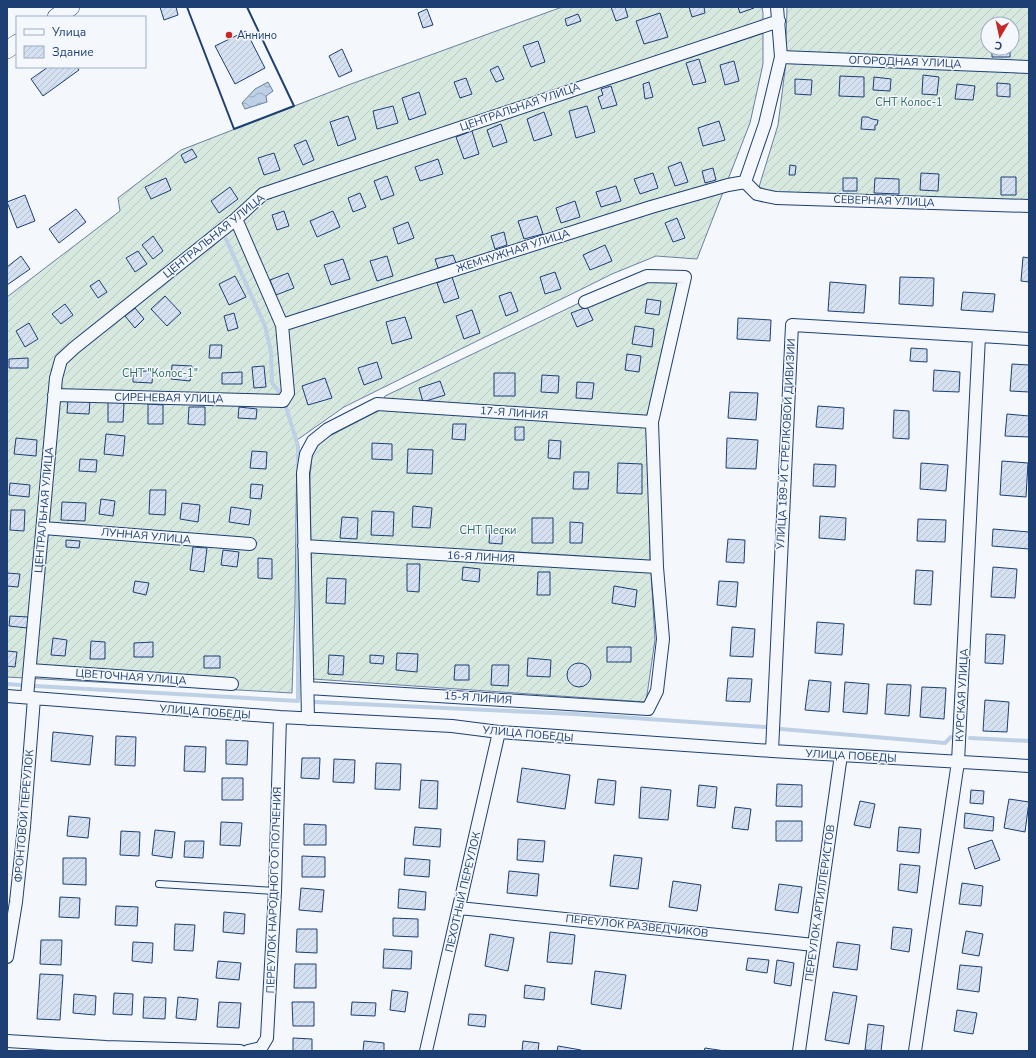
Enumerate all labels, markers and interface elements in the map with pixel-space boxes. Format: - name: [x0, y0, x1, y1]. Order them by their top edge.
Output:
- legend: [16, 16, 146, 68]
- north arrow: [980, 16, 1020, 56]
- text: Улица: [51, 24, 86, 40]
- place label: Аннино: [237, 28, 277, 43]
- marker: Аннино: [224, 30, 234, 40]
- text: С: [993, 37, 1003, 53]
- text: Здание: [52, 44, 94, 60]
- street label: ОГОРОДНАЯ УЛИЦА: [848, 53, 962, 71]
- street label: ЦЕНТРАЛЬНАЯ УЛИЦА: [458, 79, 582, 135]
- park label: СНТ Колос-1: [875, 95, 943, 110]
- street label: ЦЕНТРАЛЬНАЯ УЛИЦА: [160, 190, 268, 282]
- street label: СЕВЕРНАЯ УЛИЦА: [833, 192, 935, 210]
- street label: ЖЕМЧУЖНАЯ УЛИЦА: [454, 226, 572, 276]
- street label: УЛИЦА 189-Й СТРЕЛКОВОЙ ДИВИЗИИ: [773, 338, 799, 551]
- park label: СНТ "Колос-1": [122, 366, 198, 381]
- street label: СИРЕНЕВАЯ УЛИЦА: [114, 390, 224, 406]
- street label: 17-Я ЛИНИЯ: [479, 403, 549, 423]
- street label: ЦЕНТРАЛЬНАЯ УЛИЦА: [31, 446, 57, 574]
- park label: СНТ Пески: [460, 523, 516, 538]
- street label: ЛУННАЯ УЛИЦА: [100, 525, 192, 547]
- street label: 16-Я ЛИНИЯ: [447, 548, 515, 566]
- street label: КУРСКАЯ УЛИЦА: [952, 648, 972, 742]
- street label: ЦВЕТОЧНАЯ УЛИЦА: [75, 666, 187, 688]
- street label: 15-Я ЛИНИЯ: [443, 688, 513, 708]
- street label: УЛИЦА ПОБЕДЫ: [158, 701, 251, 723]
- street label: УЛИЦА ПОБЕДЫ: [481, 722, 574, 745]
- street label: УЛИЦА ПОБЕДЫ: [804, 746, 897, 766]
- street label: ФРОНТОВОЙ ПЕРЕУЛОК: [11, 749, 37, 883]
- street label: ПЕРЕУЛОК НАРОДНОГО ОПОЛЧЕНИЯ: [263, 786, 285, 994]
- street label: ПЕРЕУЛОК АРТИЛЛЕРИСТОВ: [802, 824, 838, 982]
- street label: ПЕХОТНЫЙ ПЕРЕУЛОК: [442, 830, 484, 954]
- street label: ПЕРЕУЛОК РАЗВЕДЧИКОВ: [565, 911, 709, 941]

